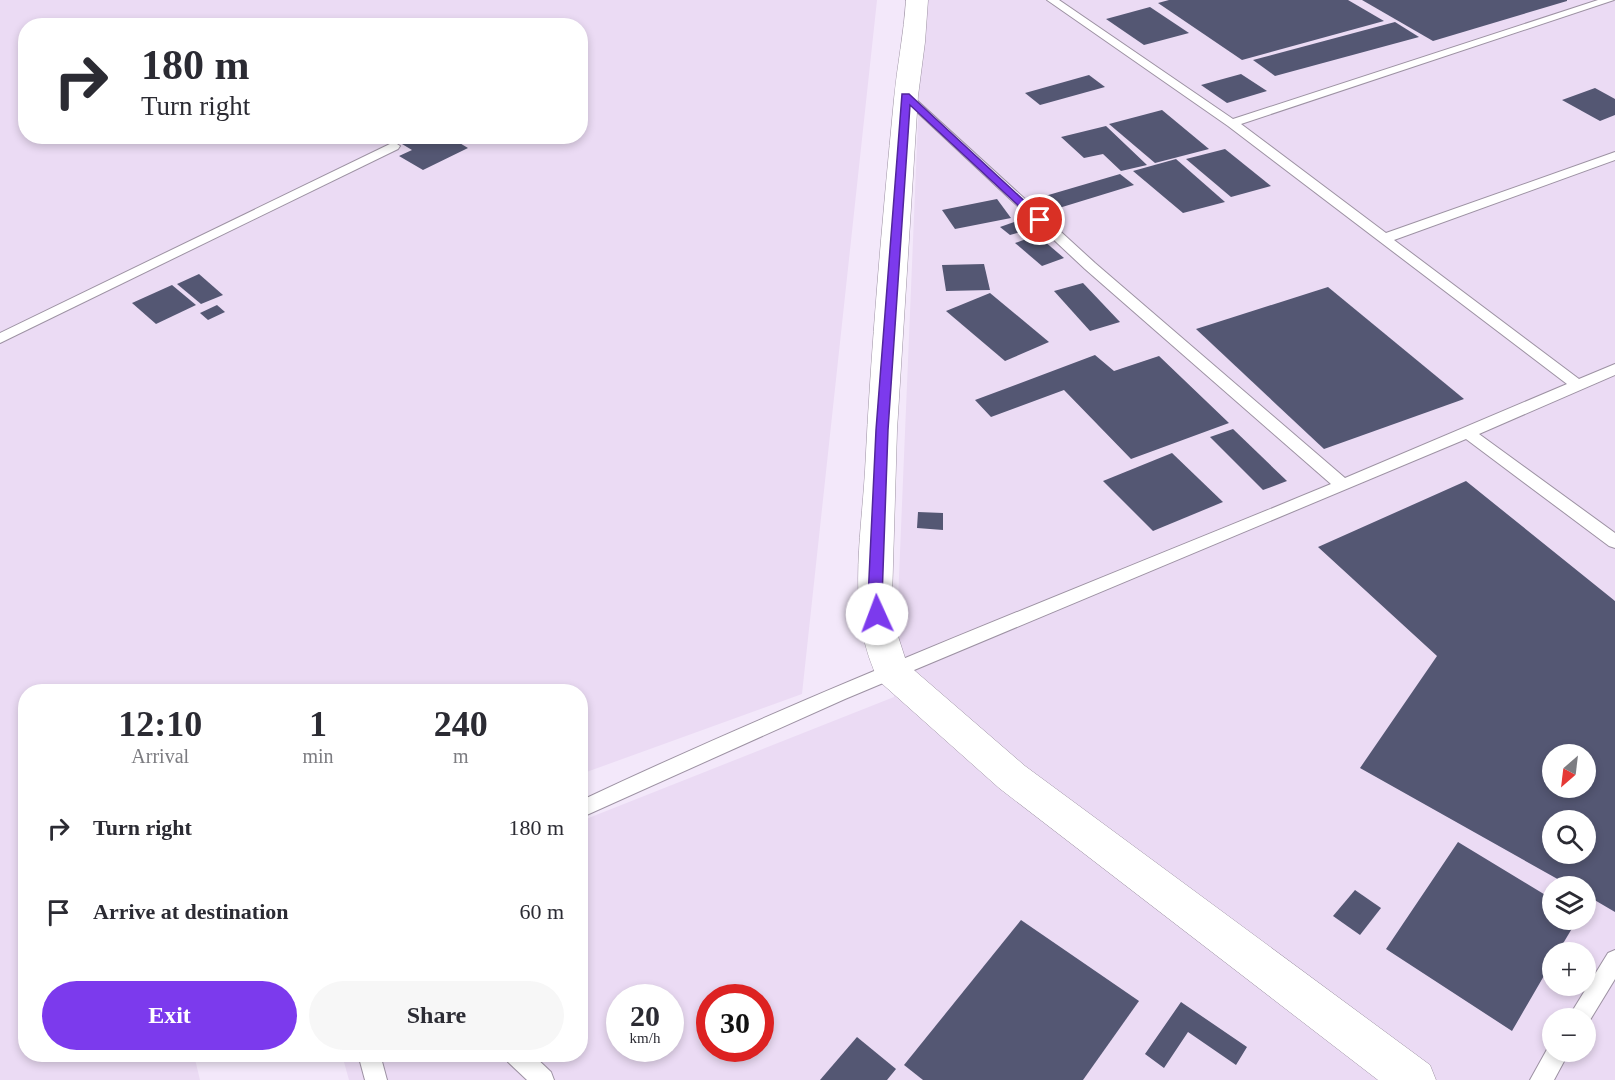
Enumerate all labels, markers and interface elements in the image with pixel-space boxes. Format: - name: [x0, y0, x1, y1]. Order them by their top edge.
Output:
- icon: right: [42, 42, 120, 120]
- text: 180 m: [141, 42, 250, 88]
- text: Turn right: [141, 91, 250, 121]
- pin: [1014, 194, 1065, 245]
- icon: arrive: [1023, 203, 1056, 236]
- position arrow: [845, 582, 909, 646]
- text: 12:10: [118, 704, 202, 744]
- text: 1: [309, 704, 327, 744]
- text: 240: [434, 704, 488, 744]
- north arrow: [1542, 744, 1596, 798]
- map controls: [1542, 744, 1596, 1062]
- text: Arrival: [131, 745, 189, 767]
- text: min: [302, 745, 334, 767]
- text: m: [453, 745, 469, 767]
- button: search: [1542, 810, 1596, 864]
- icon: right: [42, 812, 75, 845]
- text: Turn right: [93, 815, 192, 840]
- text: 180 m: [508, 815, 564, 840]
- button: layers: [1542, 876, 1596, 930]
- icon: arrive: [42, 896, 75, 929]
- text: Arrive at destination: [93, 899, 289, 924]
- text: 60 m: [519, 899, 564, 924]
- button: +: [1542, 942, 1596, 996]
- button: Exit: [42, 981, 297, 1050]
- button: Share: [309, 981, 564, 1050]
- speed limit sign: 30: [696, 984, 774, 1062]
- text: 20: [630, 999, 660, 1032]
- button: −: [1542, 1008, 1596, 1062]
- text: km/h: [630, 1030, 660, 1046]

